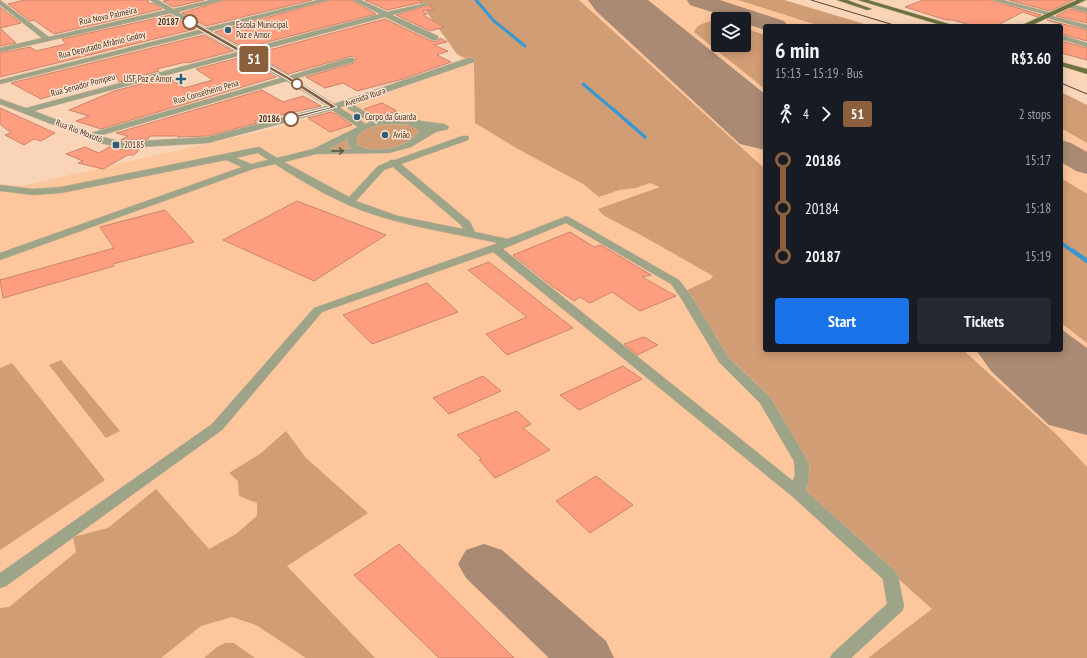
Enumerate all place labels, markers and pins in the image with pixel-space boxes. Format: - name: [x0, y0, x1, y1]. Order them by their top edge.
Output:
- marker: 20187: [182, 14, 198, 30]
- place label: 20187: [157, 16, 179, 27]
- place label: Escola Municipal Paz e Amor: [236, 19, 289, 40]
- marker: Escola Municipal Paz e Amor: [223, 25, 233, 35]
- place label: USF Paz e Amor: [124, 73, 173, 84]
- marker: USF Paz e Amor: [175, 73, 187, 85]
- unlabelled marker: [291, 78, 303, 90]
- marker: 20186: [283, 111, 299, 127]
- place label: Corpo da Guarda: [365, 111, 417, 122]
- marker: Corpo da Guarda: [352, 112, 362, 122]
- place label: 20186: [258, 113, 280, 124]
- place label: Avião: [393, 129, 410, 140]
- marker: Avião: [380, 130, 390, 140]
- place label: 20185: [124, 139, 144, 150]
- marker: 20185: [111, 140, 121, 150]

